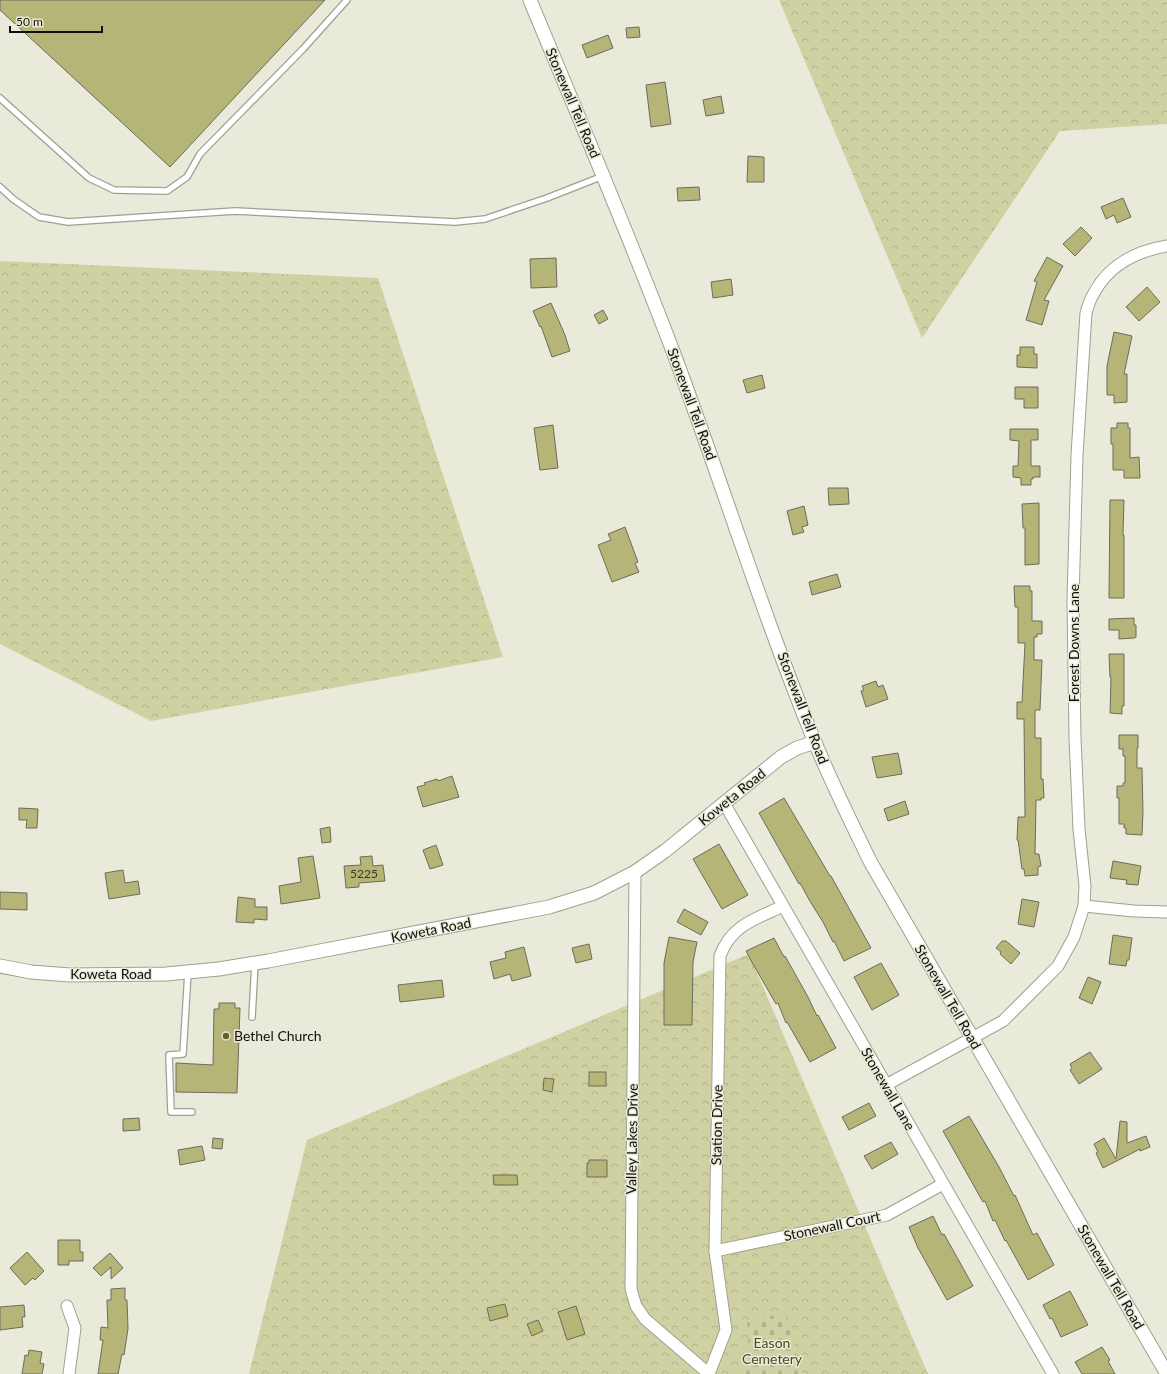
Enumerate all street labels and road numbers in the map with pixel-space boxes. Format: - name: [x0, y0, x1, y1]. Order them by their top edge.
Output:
- street label: Stonewall Tell Road: [543, 45, 604, 161]
- street label: Stonewall Tell Road: [664, 345, 721, 462]
- street label: Forest Downs Lane: [1065, 584, 1082, 702]
- street label: Stonewall Tell Road: [774, 650, 833, 766]
- street label: Koweta Road: [695, 764, 769, 829]
- street label: Koweta Road: [389, 913, 472, 946]
- street label: Stonewall Tell Road: [912, 941, 985, 1052]
- street label: Koweta Road: [70, 965, 152, 982]
- street label: Stonewall Lane: [858, 1044, 919, 1133]
- street label: Valley Lakes Drive: [622, 1083, 641, 1195]
- street label: Station Drive: [707, 1085, 726, 1165]
- street label: Stonewall Court: [782, 1207, 882, 1244]
- street label: Stonewall Tell Road: [1075, 1221, 1148, 1332]

